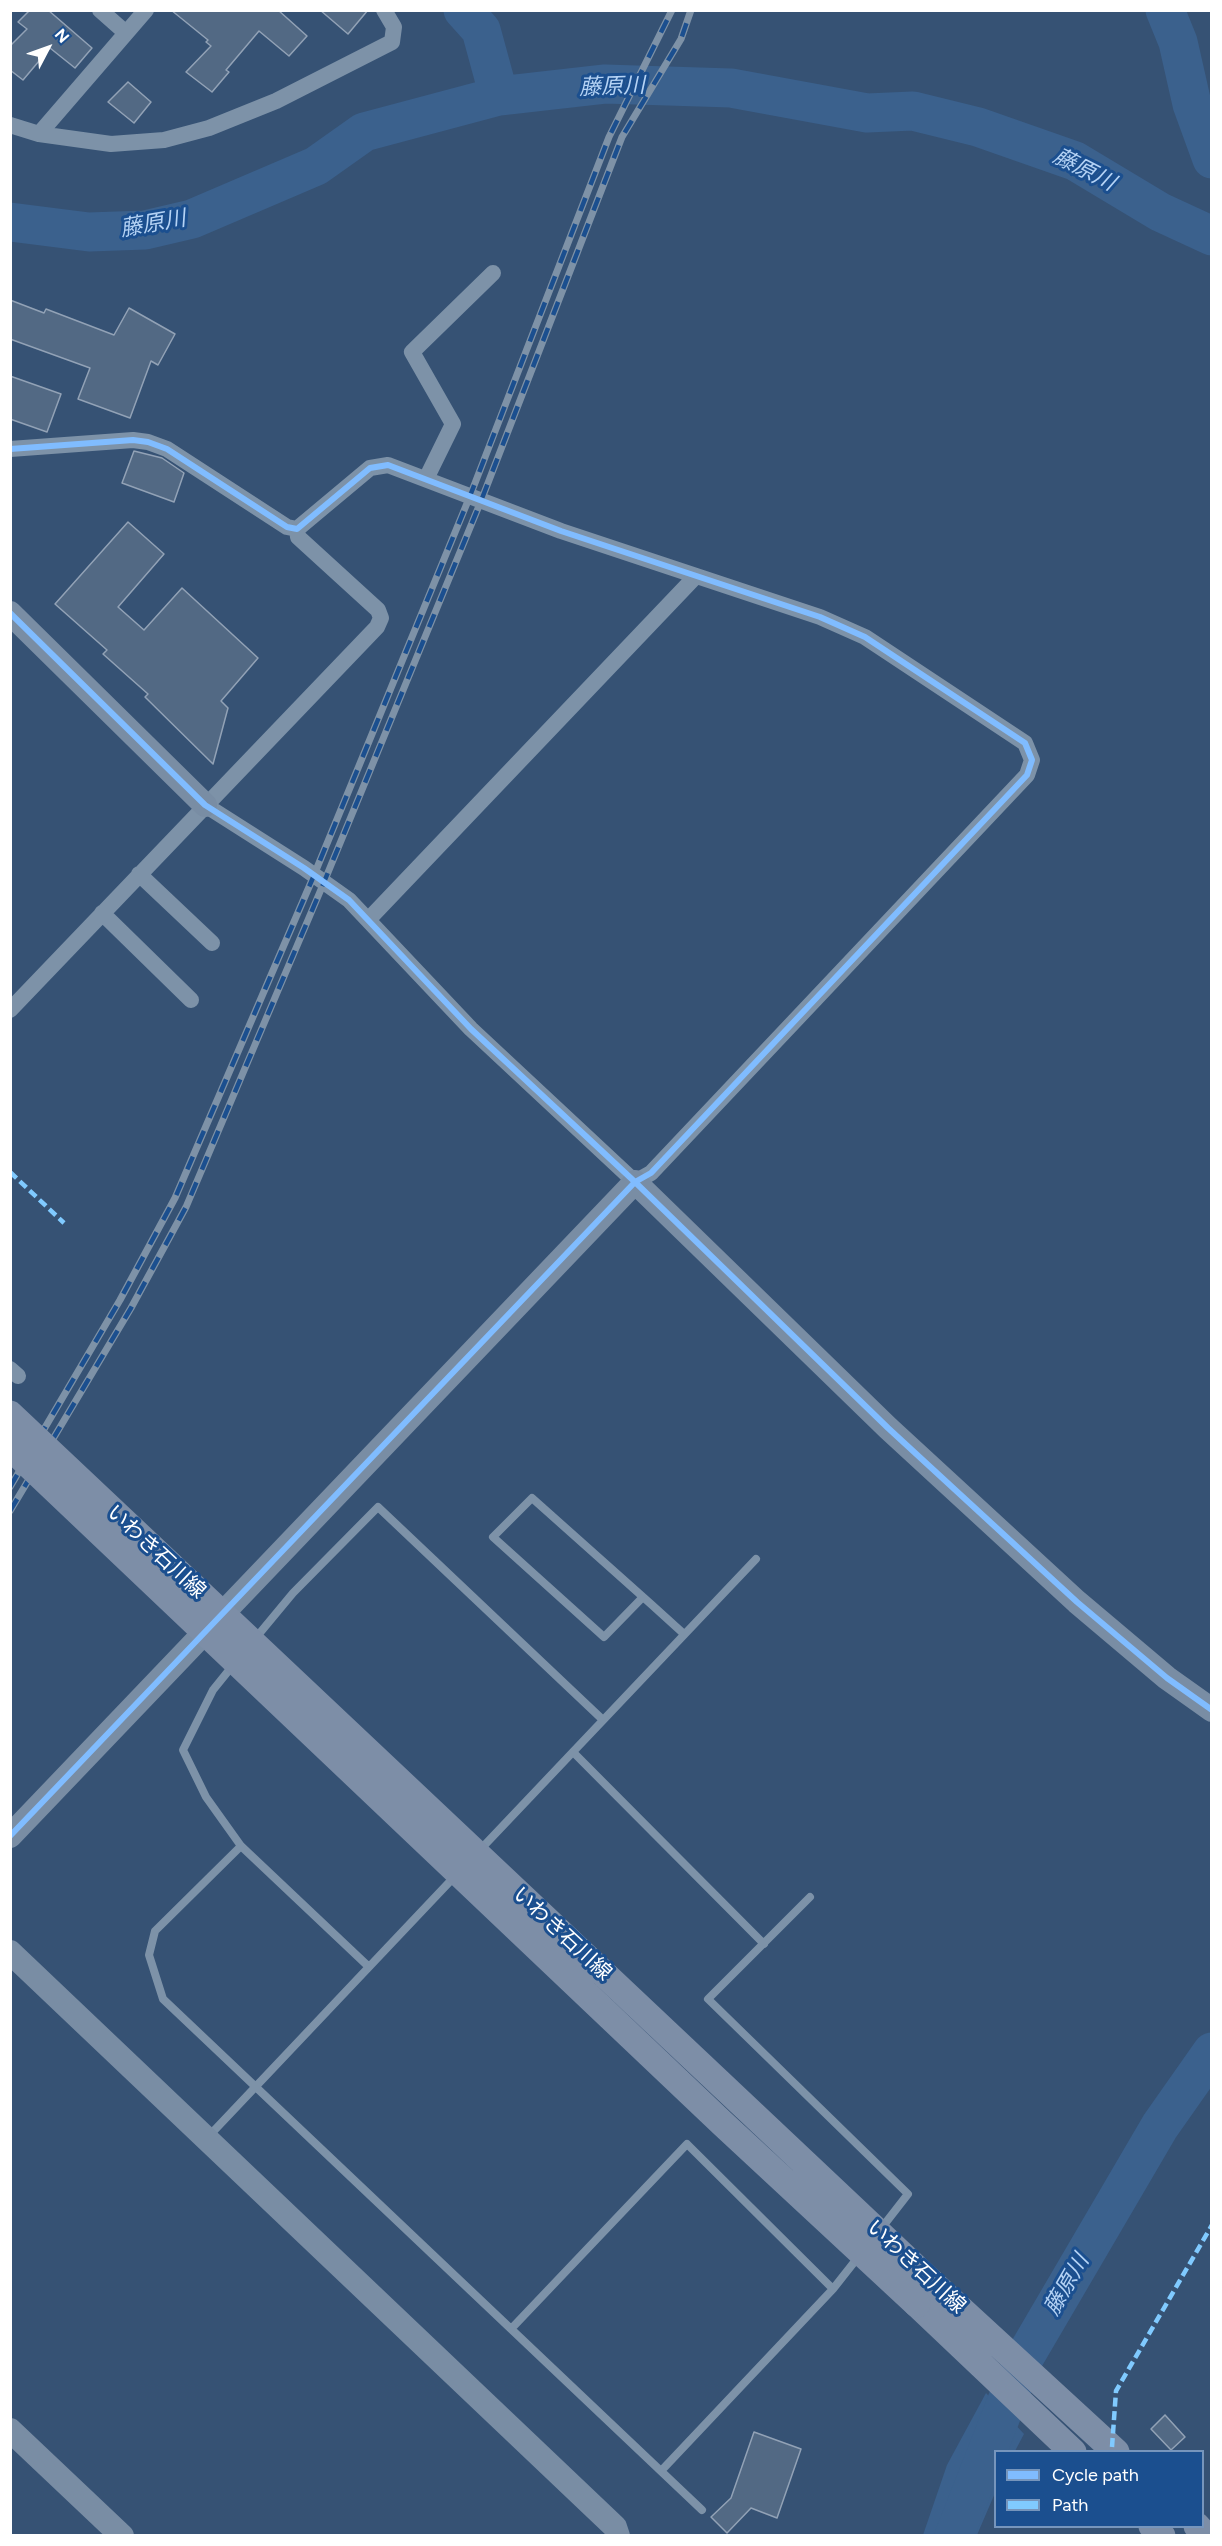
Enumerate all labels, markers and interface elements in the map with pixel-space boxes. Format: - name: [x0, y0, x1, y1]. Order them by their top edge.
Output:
- north arrow: [18, 18, 78, 78]
- text: N: [51, 25, 73, 47]
- water label: 藤原川: [579, 73, 645, 101]
- water label: 藤原川: [1049, 143, 1119, 197]
- water label: 藤原川: [118, 205, 188, 243]
- street label: いわき石川線: [101, 1500, 211, 1604]
- street label: いわき石川線: [507, 1882, 617, 1986]
- street label: いわき石川線: [861, 2215, 971, 2319]
- water label: 藤原川: [1039, 2250, 1095, 2320]
- legend: [994, 2450, 1204, 2528]
- text: Cycle path: [1052, 2464, 1139, 2486]
- text: Path: [1052, 2494, 1088, 2516]

